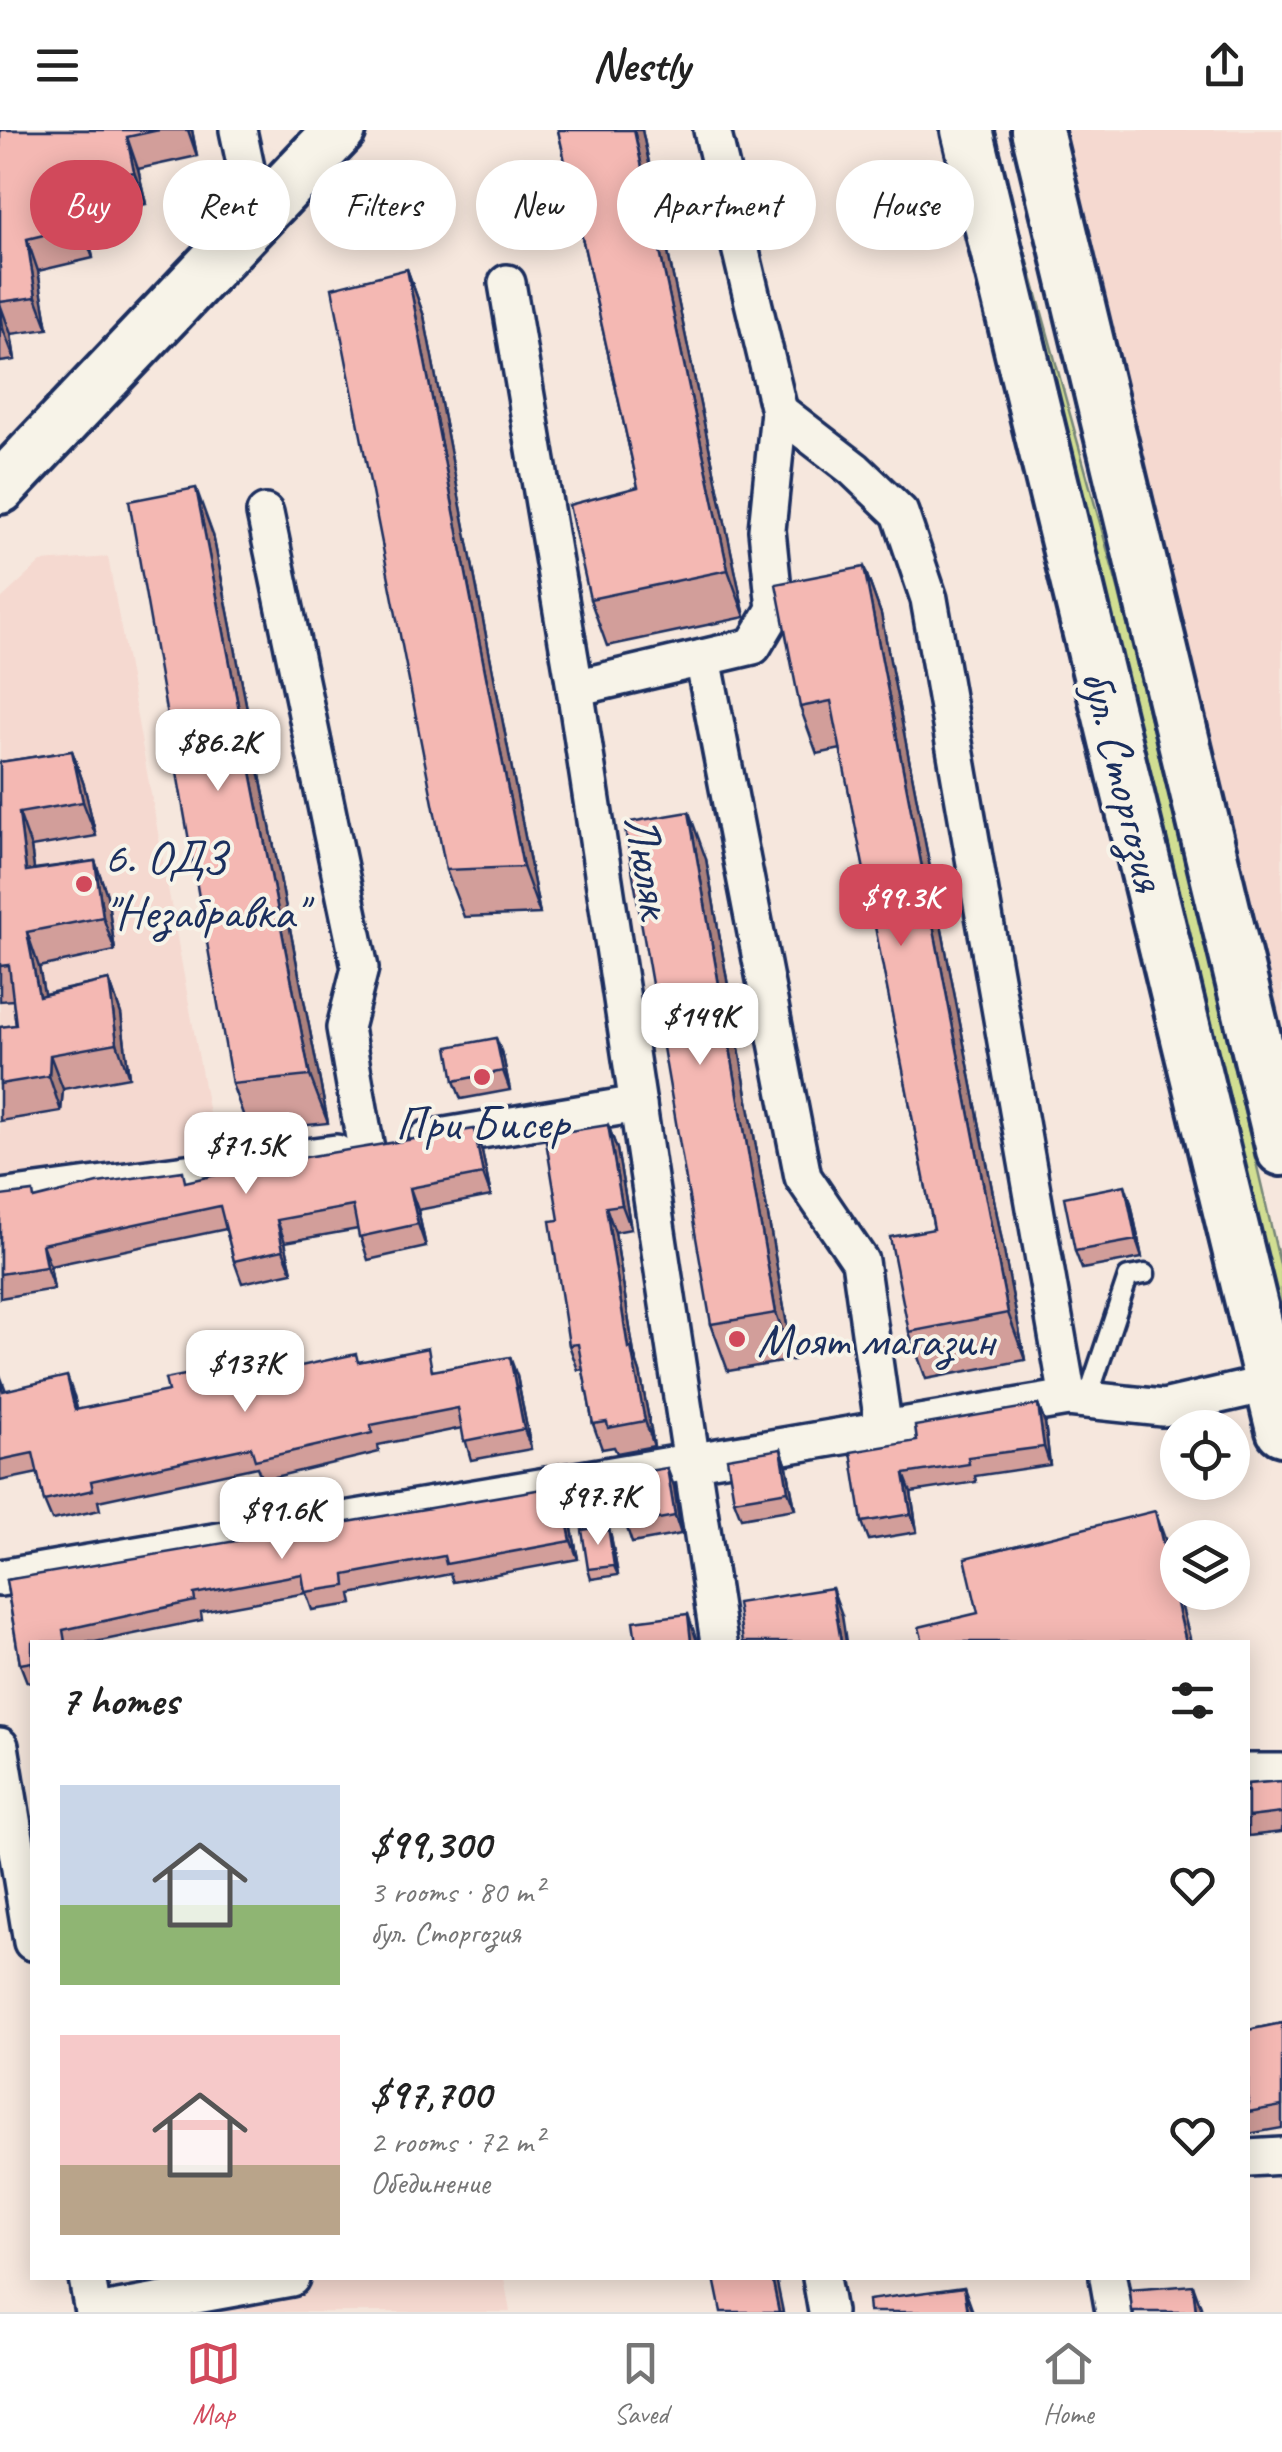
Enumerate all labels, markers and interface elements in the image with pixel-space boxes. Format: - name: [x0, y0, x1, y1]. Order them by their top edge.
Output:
- text: Nestly: [592, 37, 690, 94]
- icon: menu: [30, 38, 85, 93]
- icon: share: [1197, 38, 1252, 93]
- chip: Buy: [30, 160, 143, 250]
- chip: Rent: [163, 160, 290, 250]
- chip: Filters: [310, 160, 456, 250]
- chip: New: [476, 160, 597, 250]
- chip: Apartment: [617, 160, 816, 250]
- chip: House: [836, 160, 974, 250]
- street label: бул. Сторгозия: [1068, 663, 1181, 899]
- pin: $86.2K: [137, 709, 299, 794]
- text: $86.2K: [178, 721, 258, 762]
- street label: Люляк: [611, 811, 687, 925]
- place label: 6. ОДЗ "Незабравка": [104, 827, 315, 942]
- pin: $99.3K: [820, 864, 982, 949]
- marker: 6. ОДЗ "Незабравка": [73, 873, 95, 895]
- text: $99.3K: [861, 876, 941, 917]
- pin: $149K: [630, 983, 770, 1068]
- text: $149K: [663, 995, 737, 1036]
- marker: При Бисер: [471, 1066, 493, 1088]
- place label: При Бисер: [395, 1093, 571, 1153]
- pin: $71.5K: [165, 1112, 327, 1197]
- text: $71.5K: [206, 1124, 286, 1165]
- place label: Моят магазин: [757, 1310, 997, 1370]
- marker: Моят магазин: [726, 1328, 748, 1350]
- pin: $137K: [175, 1330, 315, 1415]
- text: $137K: [208, 1342, 282, 1383]
- map controls: [1160, 1410, 1250, 1610]
- button: locate: [1160, 1410, 1250, 1500]
- pin: $97.7K: [517, 1463, 679, 1548]
- text: $97.7K: [558, 1475, 638, 1516]
- pin: $91.6K: [201, 1477, 363, 1562]
- text: $91.6K: [242, 1489, 322, 1530]
- button: layers: [1160, 1520, 1250, 1610]
- icon: filters: [1165, 1673, 1220, 1728]
- text: 7 homes: [60, 1674, 178, 1727]
- text: $99,300: [370, 1818, 491, 1871]
- icon: home: [140, 1825, 260, 1945]
- icon: heart: [1165, 1858, 1220, 1913]
- text: 3 rooms · 80 m²: [370, 1871, 543, 1912]
- text: бул. Сторгозия: [370, 1912, 521, 1953]
- text: $97,700: [370, 2068, 491, 2121]
- icon: home: [140, 2075, 260, 2195]
- icon: heart: [1165, 2108, 1220, 2163]
- text: 2 rooms · 72 m²: [370, 2121, 543, 2162]
- text: Обединение: [370, 2162, 490, 2203]
- tab: Map: [186, 2336, 241, 2431]
- tab: Saved: [613, 2336, 668, 2431]
- tab: Home: [1041, 2336, 1096, 2431]

